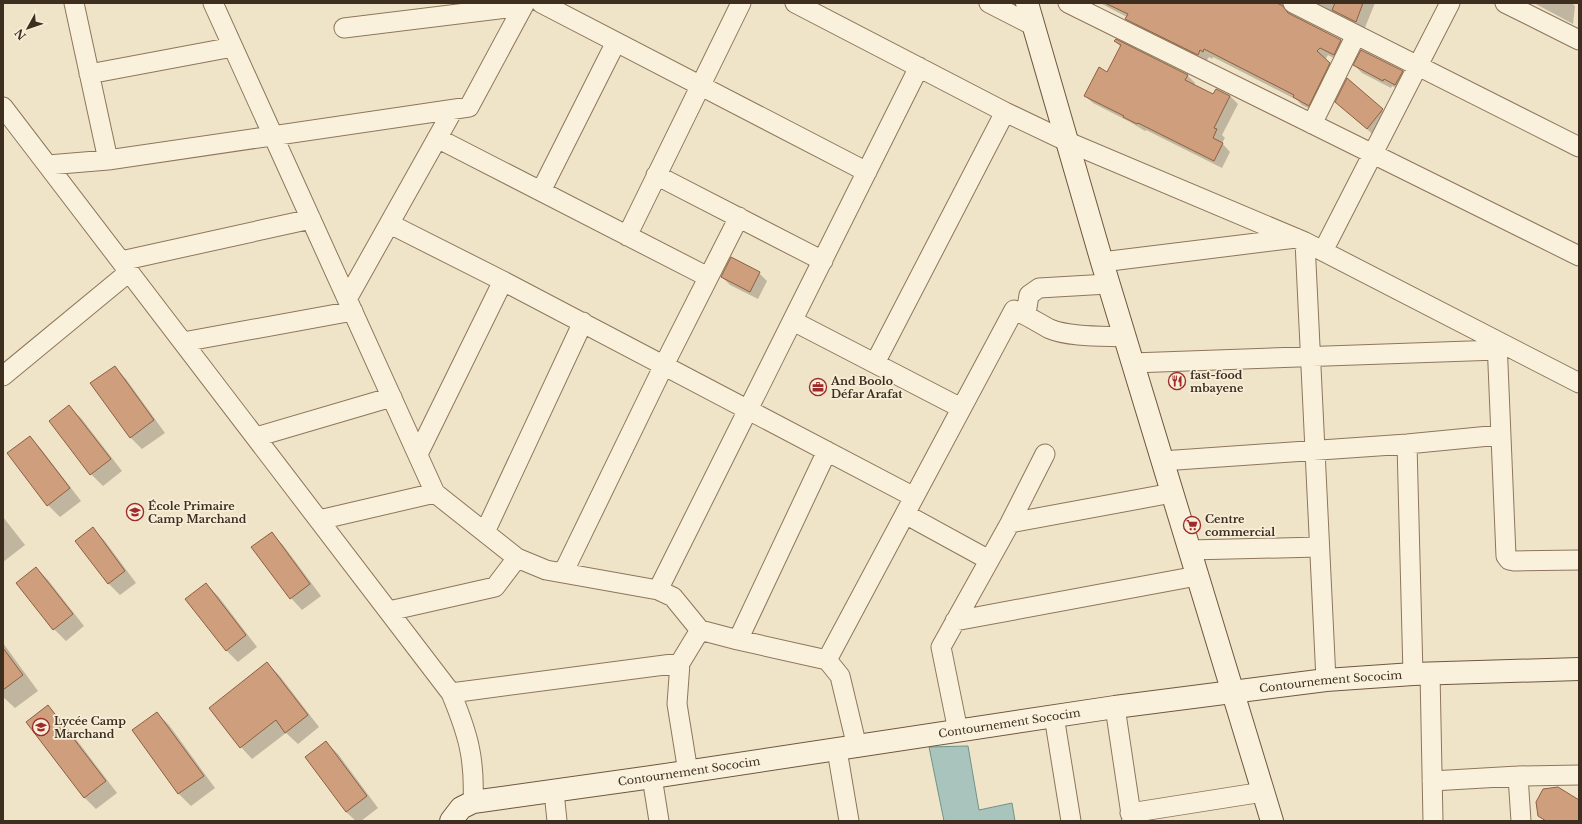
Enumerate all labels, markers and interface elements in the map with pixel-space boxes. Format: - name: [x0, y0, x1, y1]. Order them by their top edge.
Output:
- north arrow: [8, 8, 48, 48]
- text: N: [11, 25, 29, 43]
- place label: fast-food mbayene: [1190, 368, 1244, 395]
- restaurant icon: fast-food mbayene: [1167, 371, 1187, 391]
- place label: And Boolo Défar Arafat: [830, 374, 903, 401]
- office icon: And Boolo Défar Arafat: [808, 377, 828, 397]
- place label: École Primaire Camp Marchand: [148, 499, 247, 526]
- school or university icon: École Primaire Camp Marchand: [125, 502, 145, 522]
- place label: Centre commercial: [1205, 512, 1275, 539]
- supermarket icon: Centre commercial: [1182, 515, 1202, 535]
- street label: Contournement Sococim: [1258, 668, 1403, 695]
- street label: Contournement Sococim: [937, 705, 1082, 741]
- place label: Lycée Camp Marchand: [54, 714, 126, 741]
- school or university icon: Lycée Camp Marchand: [31, 717, 51, 737]
- street label: Contournement Sococim: [617, 754, 761, 789]

